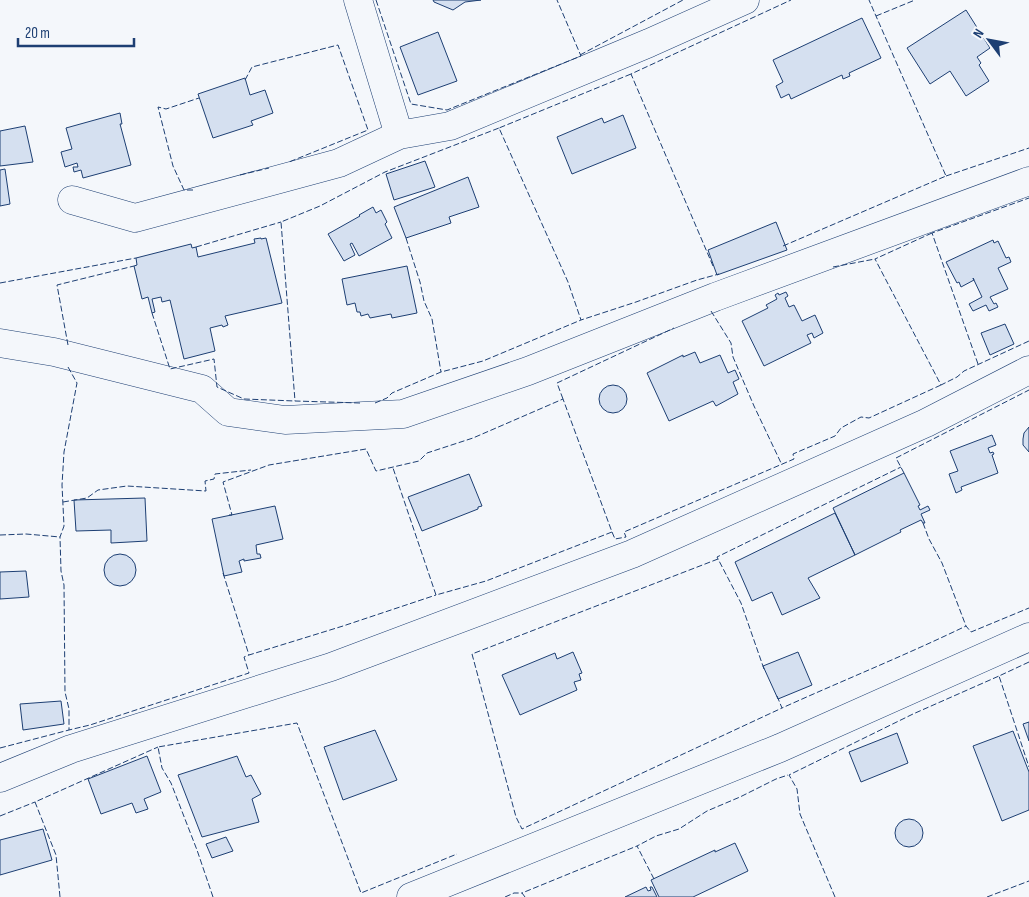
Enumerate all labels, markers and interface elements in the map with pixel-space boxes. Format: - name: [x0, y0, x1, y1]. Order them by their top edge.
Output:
- scale bar: [18, 15, 134, 47]
- north arrow: [964, 15, 1014, 65]
- text: 20 m: [25, 24, 50, 43]
- text: N: [969, 26, 988, 41]

